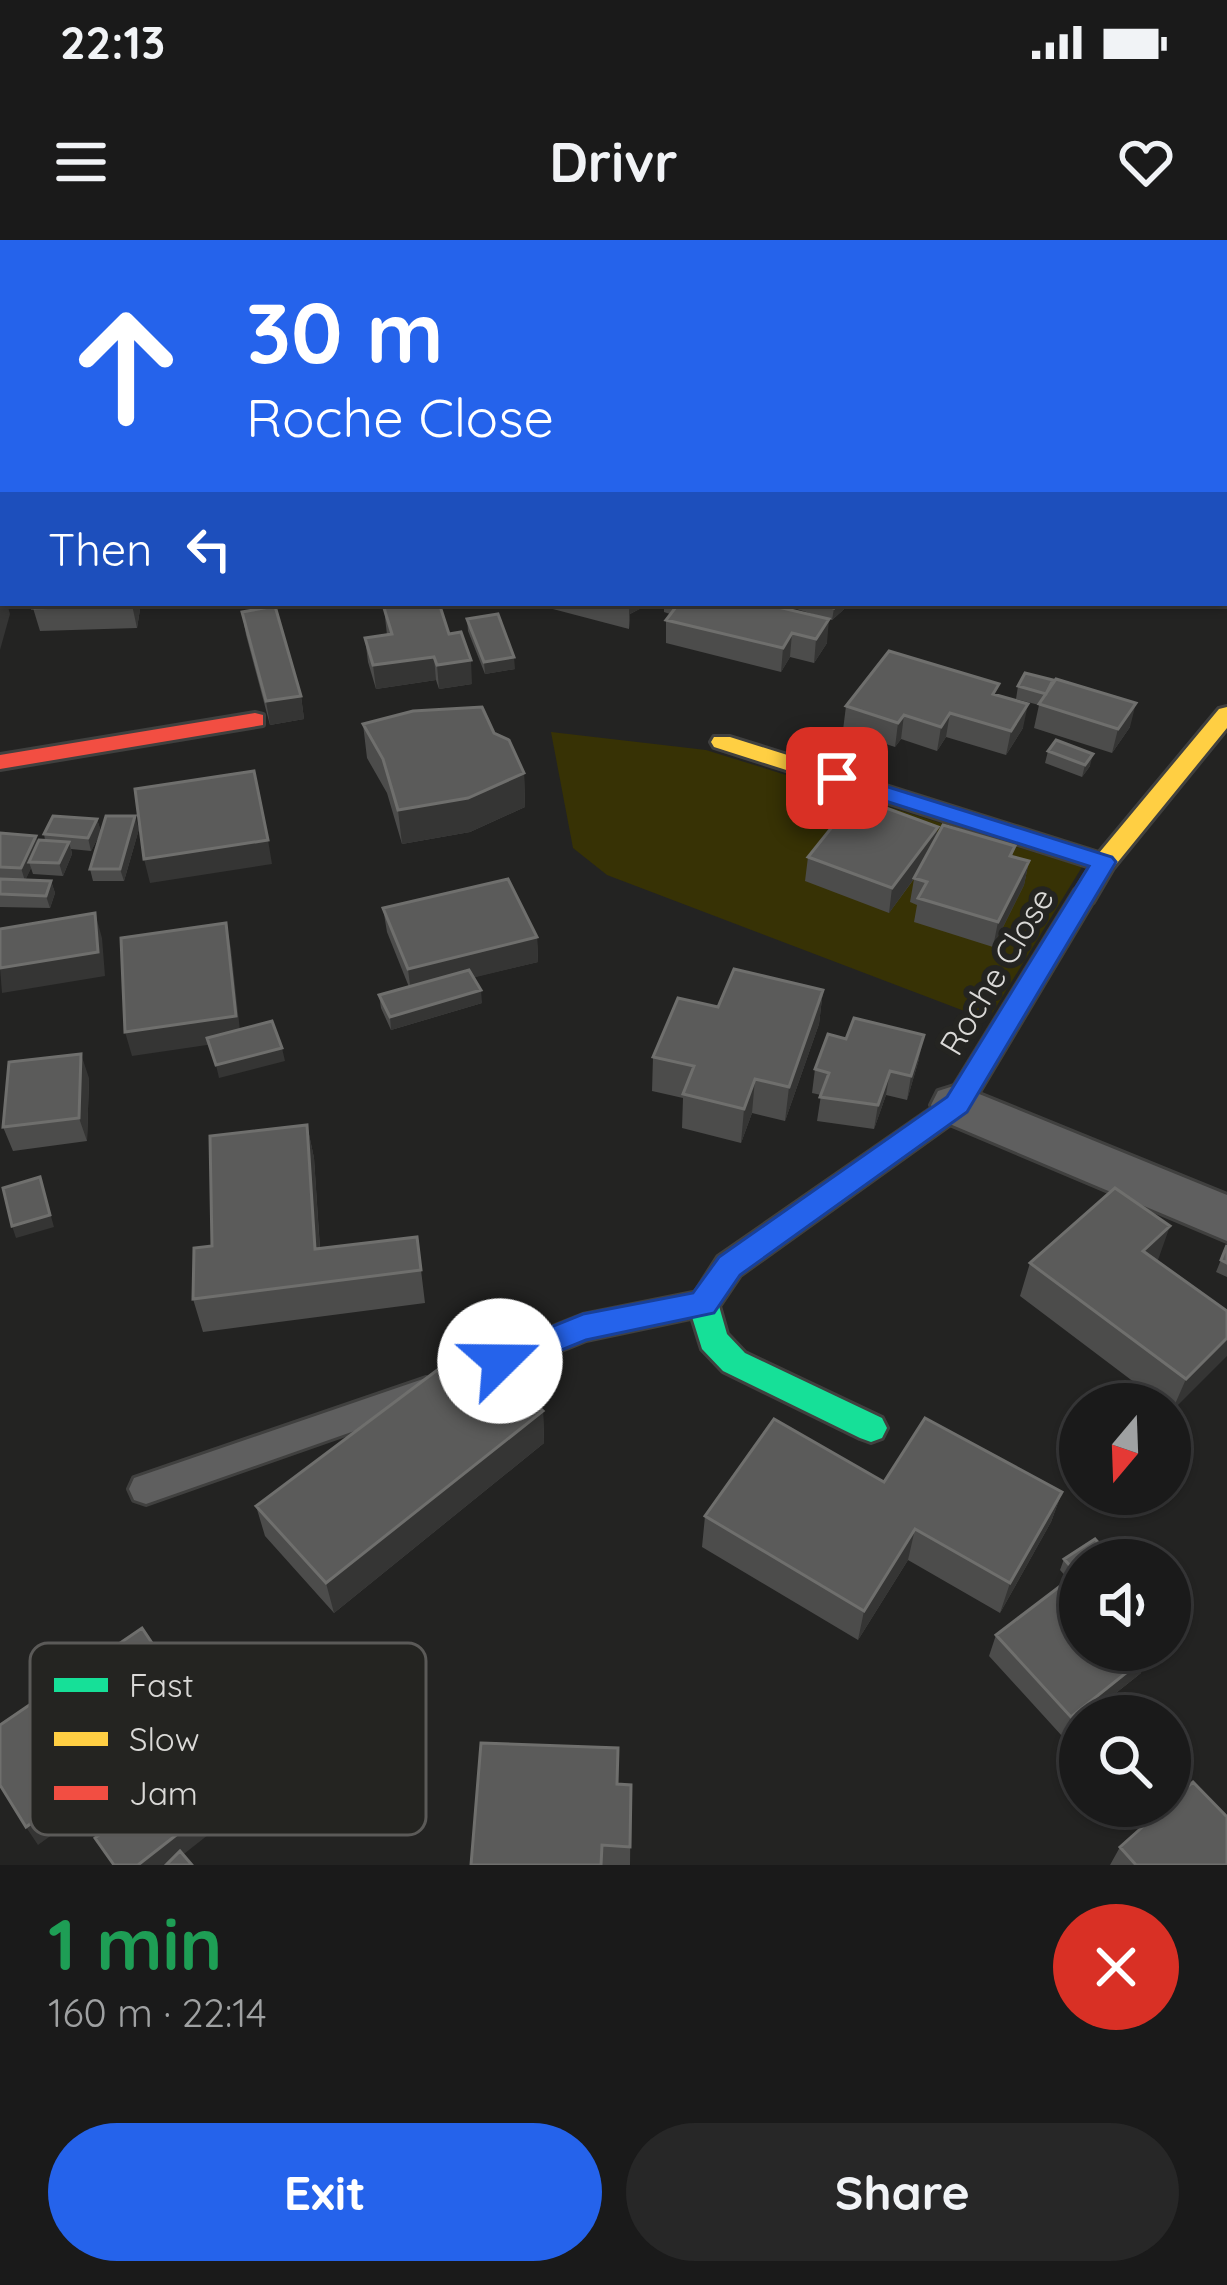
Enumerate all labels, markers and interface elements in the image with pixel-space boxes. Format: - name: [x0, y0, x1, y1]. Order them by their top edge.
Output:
- text: 22:13: [60, 14, 165, 70]
- text: Drivr: [549, 128, 678, 196]
- icon: menu: [48, 129, 114, 195]
- icon: heart: [1113, 129, 1179, 195]
- text: 30 m: [246, 279, 444, 384]
- icon: ahead: [48, 288, 204, 444]
- text: Roche Close: [246, 383, 554, 451]
- icon: left: [176, 516, 242, 582]
- text: Then: [48, 521, 152, 577]
- pin: [786, 727, 888, 829]
- icon: arrive: [804, 745, 870, 811]
- street label: Roche Close: [930, 880, 1062, 1062]
- position arrow: [437, 1298, 563, 1424]
- north arrow: [1059, 1383, 1191, 1515]
- map controls: [1059, 1383, 1191, 1827]
- button: sound: [1059, 1539, 1191, 1671]
- legend: [30, 1643, 426, 1835]
- text: Fast: [129, 1664, 194, 1705]
- button: search: [1059, 1695, 1191, 1827]
- text: Slow: [129, 1718, 200, 1759]
- text: Jam: [129, 1772, 198, 1813]
- text: 1 min: [48, 1898, 222, 1988]
- button: close: [1053, 1904, 1179, 2030]
- text: 160 m · 22:14: [48, 1988, 267, 2037]
- button: Exit: [48, 2123, 602, 2261]
- button: Share: [626, 2123, 1179, 2261]

